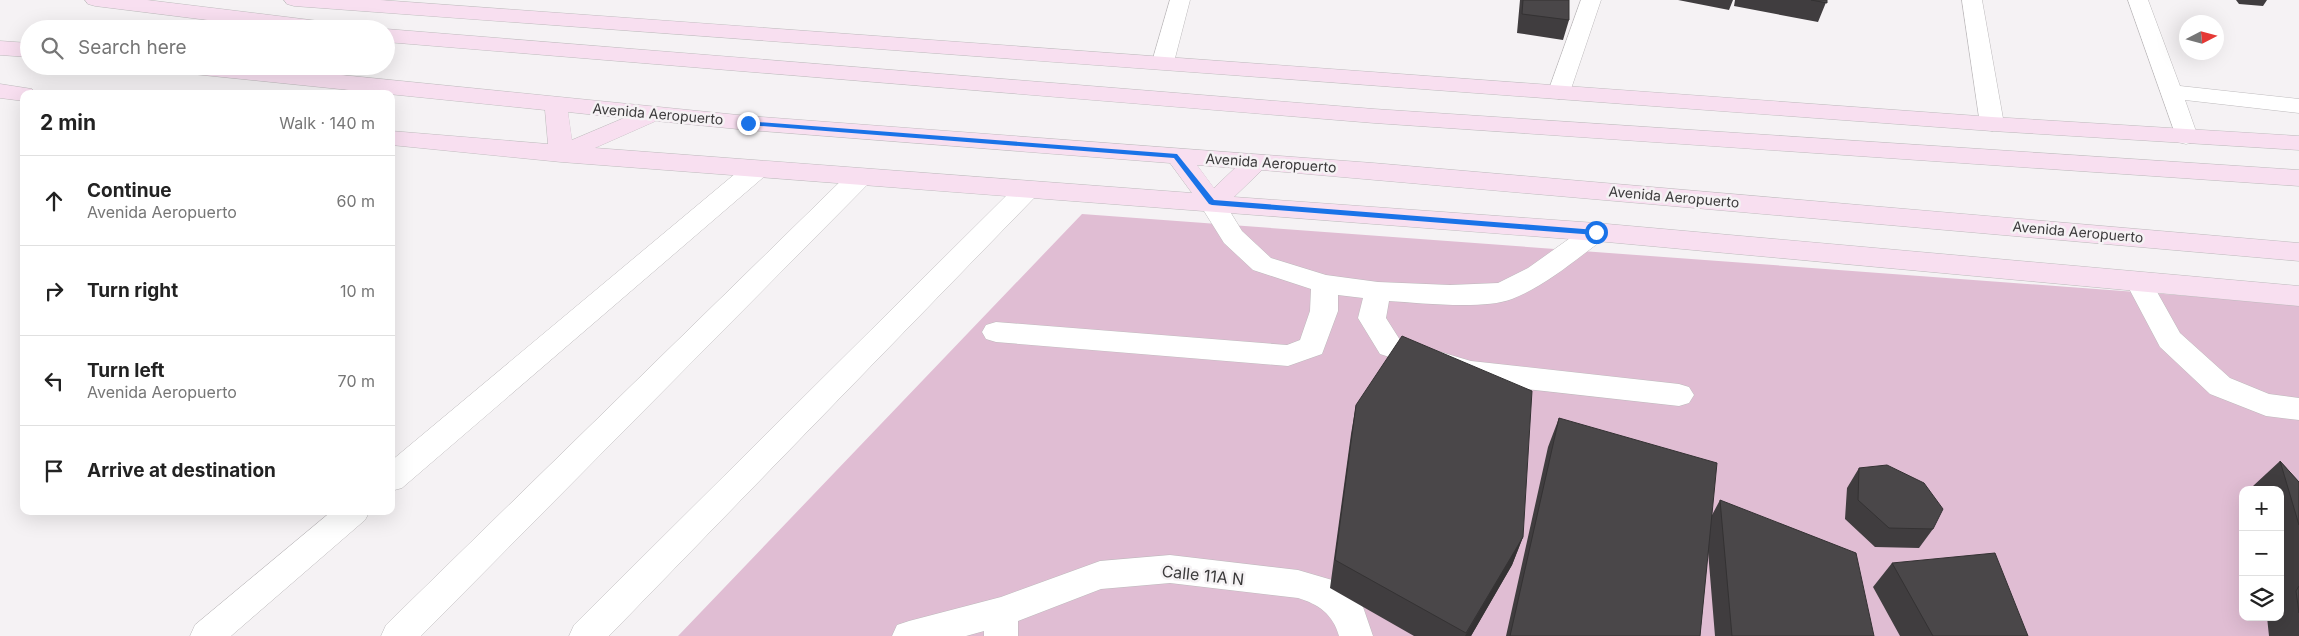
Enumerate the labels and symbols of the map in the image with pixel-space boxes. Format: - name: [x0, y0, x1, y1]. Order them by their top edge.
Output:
- north arrow: [2179, 15, 2224, 60]
- street label: Avenida Aeropuerto: [592, 99, 724, 128]
- route end: [737, 112, 760, 135]
- street label: Avenida Aeropuerto: [1205, 149, 1337, 176]
- street label: Avenida Aeropuerto: [1608, 182, 1740, 211]
- street label: Avenida Aeropuerto: [2012, 217, 2144, 246]
- route start: [1585, 221, 1608, 244]
- street label: Calle 11A N: [1161, 561, 1245, 589]

